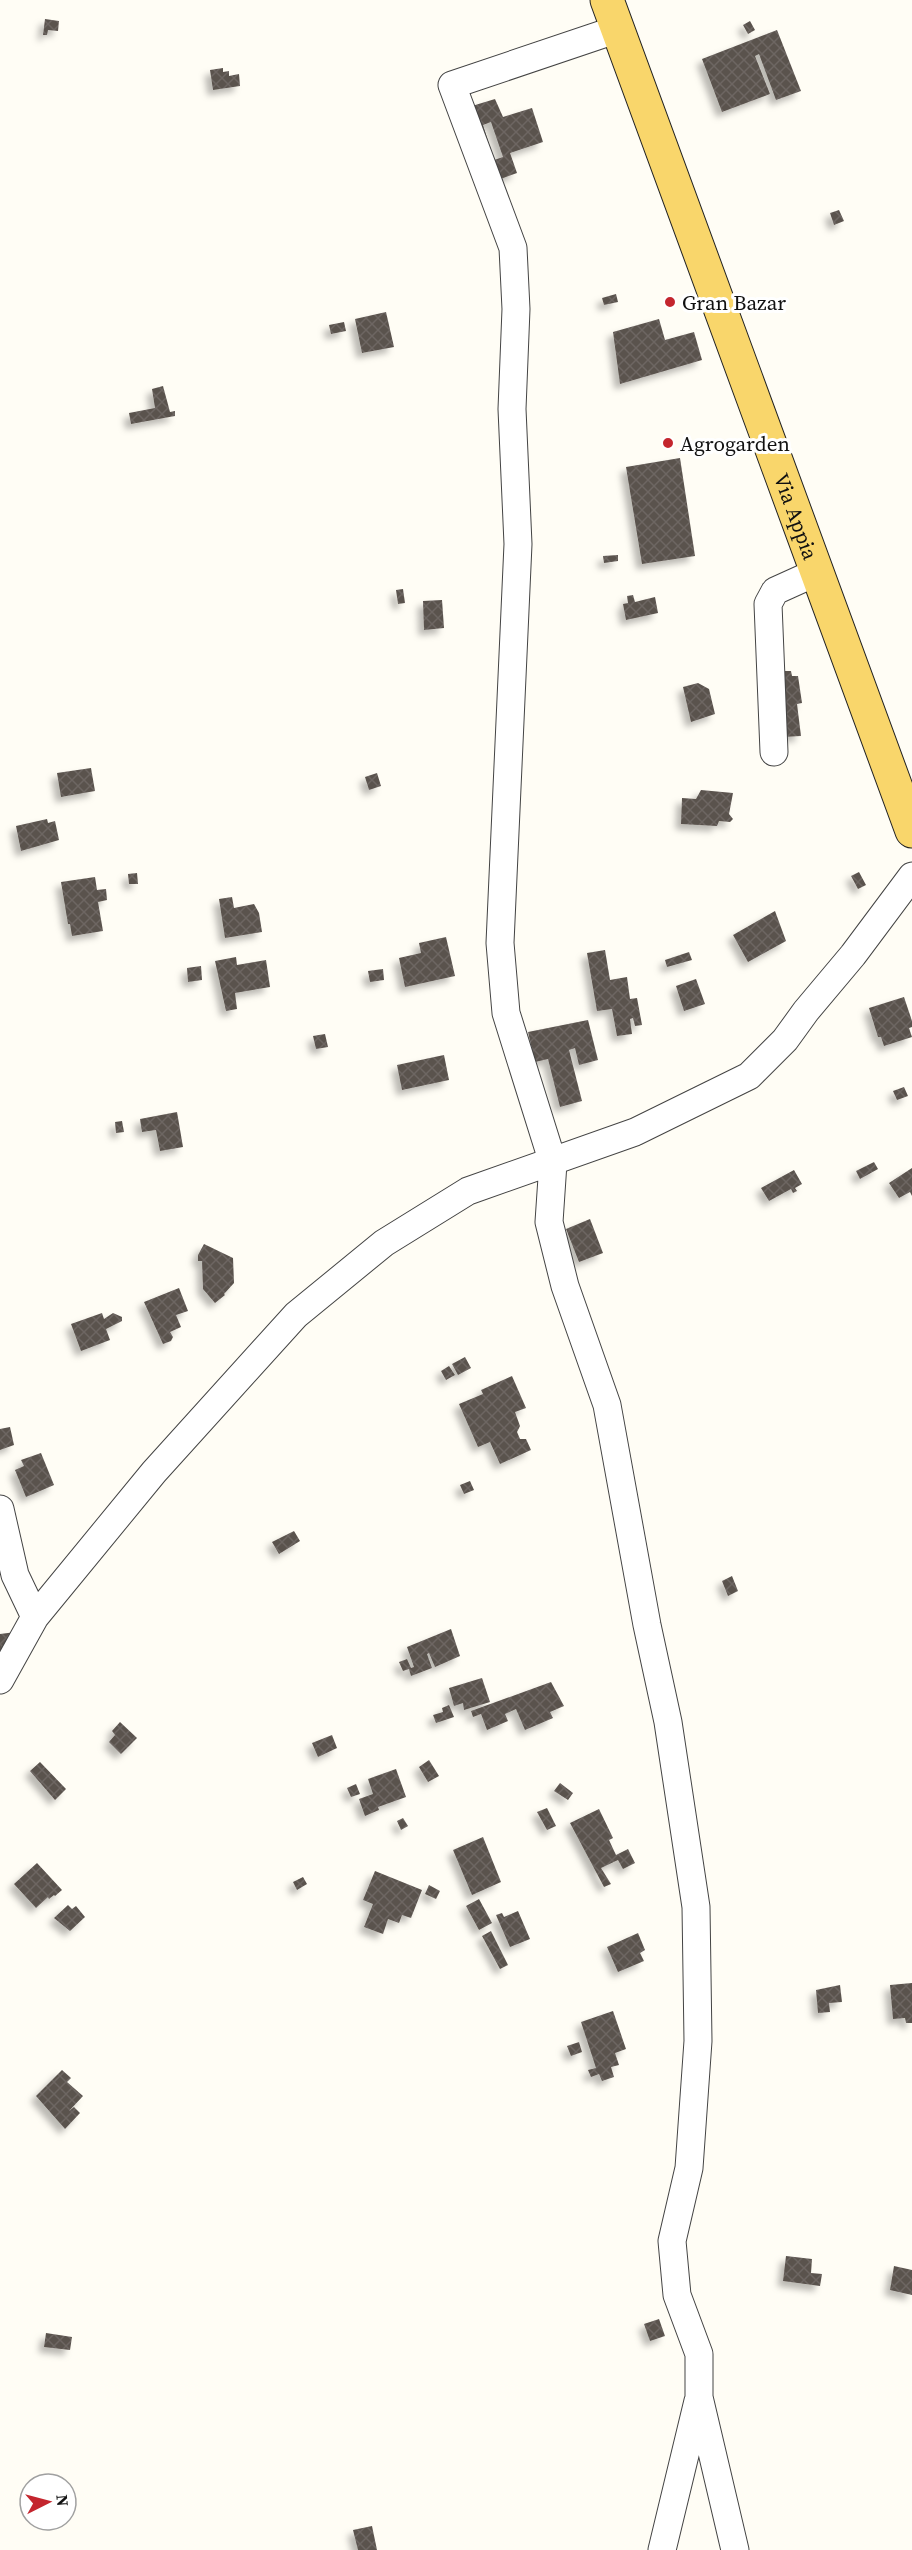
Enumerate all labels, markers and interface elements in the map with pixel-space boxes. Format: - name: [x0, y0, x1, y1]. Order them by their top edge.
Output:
- place label: Gran Bazar: [682, 288, 786, 317]
- marker: Gran Bazar: [663, 295, 677, 309]
- place label: Agrogarden: [680, 429, 790, 458]
- marker: Agrogarden: [661, 436, 675, 450]
- street label: Via Appia: [767, 469, 826, 564]
- north arrow: [18, 2472, 78, 2532]
- text: N: [51, 2493, 75, 2508]

